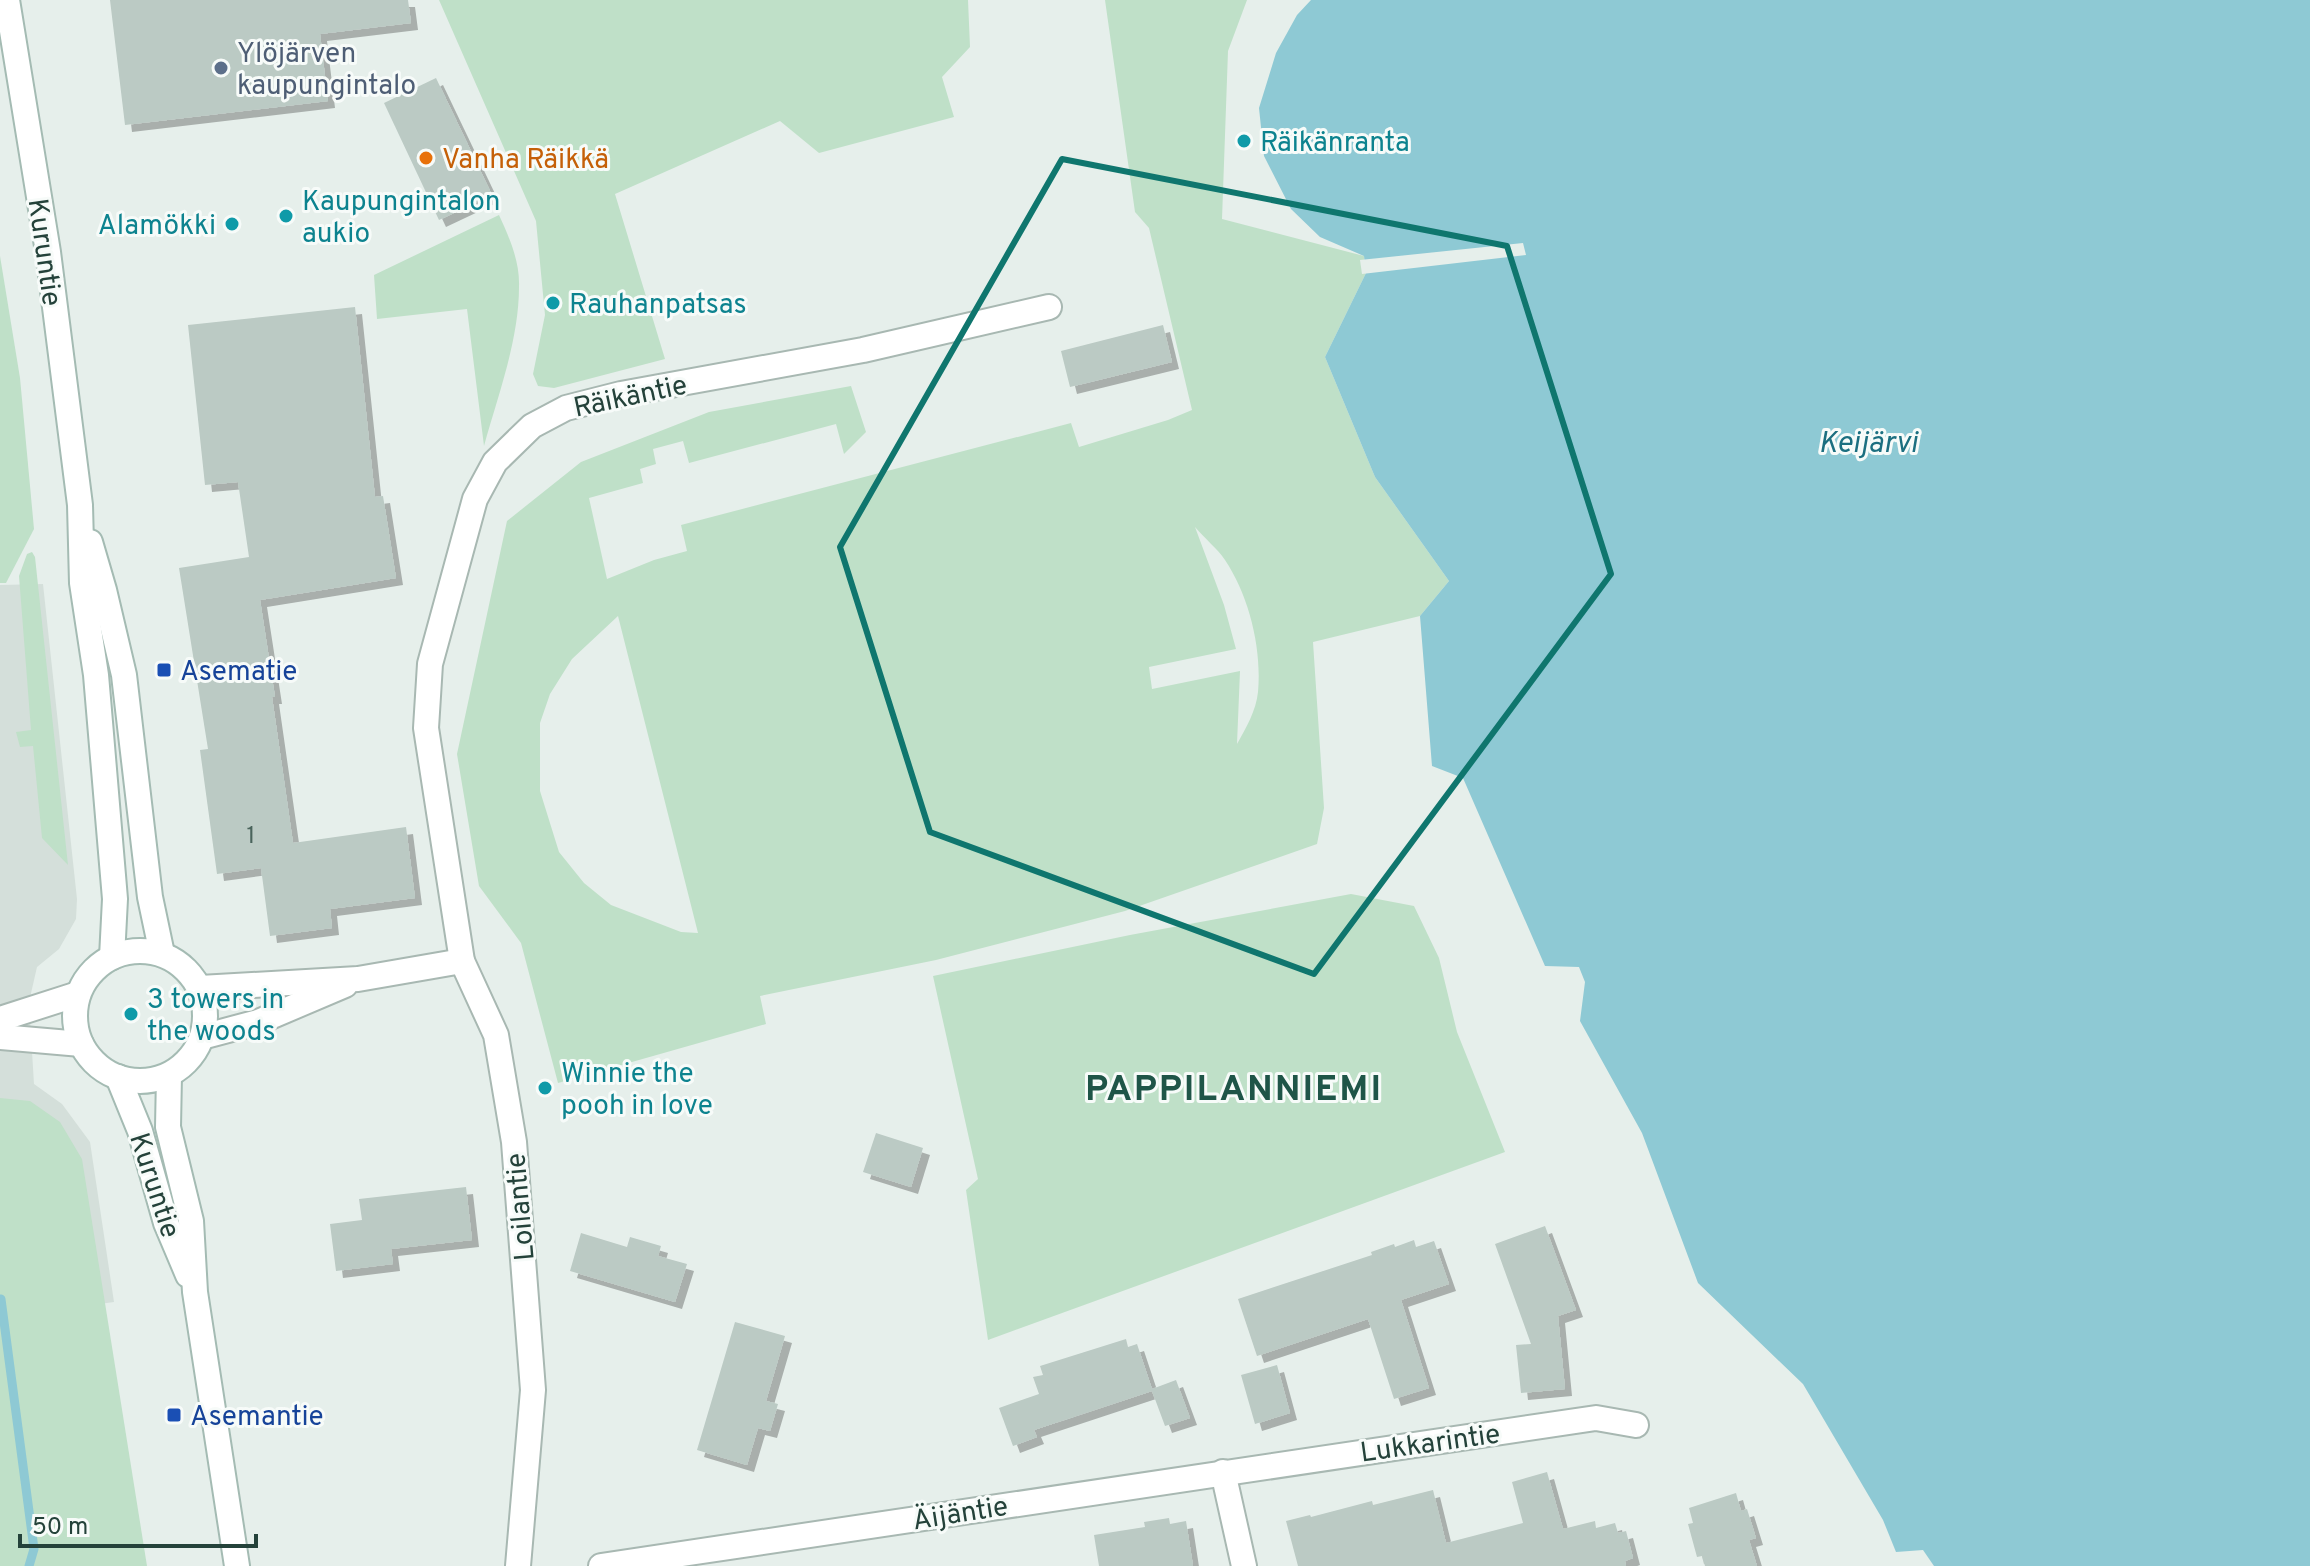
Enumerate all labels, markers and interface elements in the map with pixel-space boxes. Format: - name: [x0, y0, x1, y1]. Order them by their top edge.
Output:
- place label: Ylöjärven kaupungintalo: [237, 37, 416, 105]
- marker: Ylöjärven kaupungintalo: [212, 59, 230, 77]
- place label: Räikänranta: [1260, 126, 1410, 162]
- marker: Räikänranta: [1235, 132, 1253, 150]
- place label: Vanha Räikkä: [442, 143, 609, 179]
- marker: Vanha Räikkä: [417, 149, 435, 167]
- place label: Kaupungintalon aukio: [302, 185, 501, 253]
- street label: Kuruntie: [18, 196, 68, 309]
- marker: Kaupungintalon aukio: [277, 207, 295, 225]
- place label: Alamökki: [98, 209, 216, 245]
- marker: Alamökki: [223, 215, 241, 233]
- place label: Rauhanpatsas: [569, 288, 747, 324]
- marker: Rauhanpatsas: [544, 294, 562, 312]
- street label: Räikäntie: [571, 368, 691, 428]
- water label: Keijärvi: [1819, 426, 1919, 463]
- place label: Asematie: [180, 655, 297, 691]
- marker: Asematie: [155, 661, 173, 679]
- house number: 1: [247, 822, 255, 852]
- place label: 3 towers in the woods: [147, 983, 284, 1051]
- marker: 3 towers in the woods: [122, 1005, 140, 1023]
- place label: Winnie the pooh in love: [561, 1057, 713, 1125]
- district label: PAPPILANNIEMI: [1085, 1068, 1383, 1114]
- marker: Winnie the pooh in love: [536, 1079, 554, 1097]
- street label: Kuruntie: [119, 1129, 187, 1243]
- street label: Loilantie: [499, 1151, 545, 1262]
- place label: Asemantie: [190, 1400, 324, 1436]
- marker: Asemantie: [165, 1406, 183, 1424]
- street label: Lukkarintie: [1358, 1417, 1503, 1473]
- street label: Äijäntie: [910, 1489, 1011, 1540]
- scale bar: [20, 1498, 256, 1548]
- text: 50 m: [32, 1513, 88, 1543]

